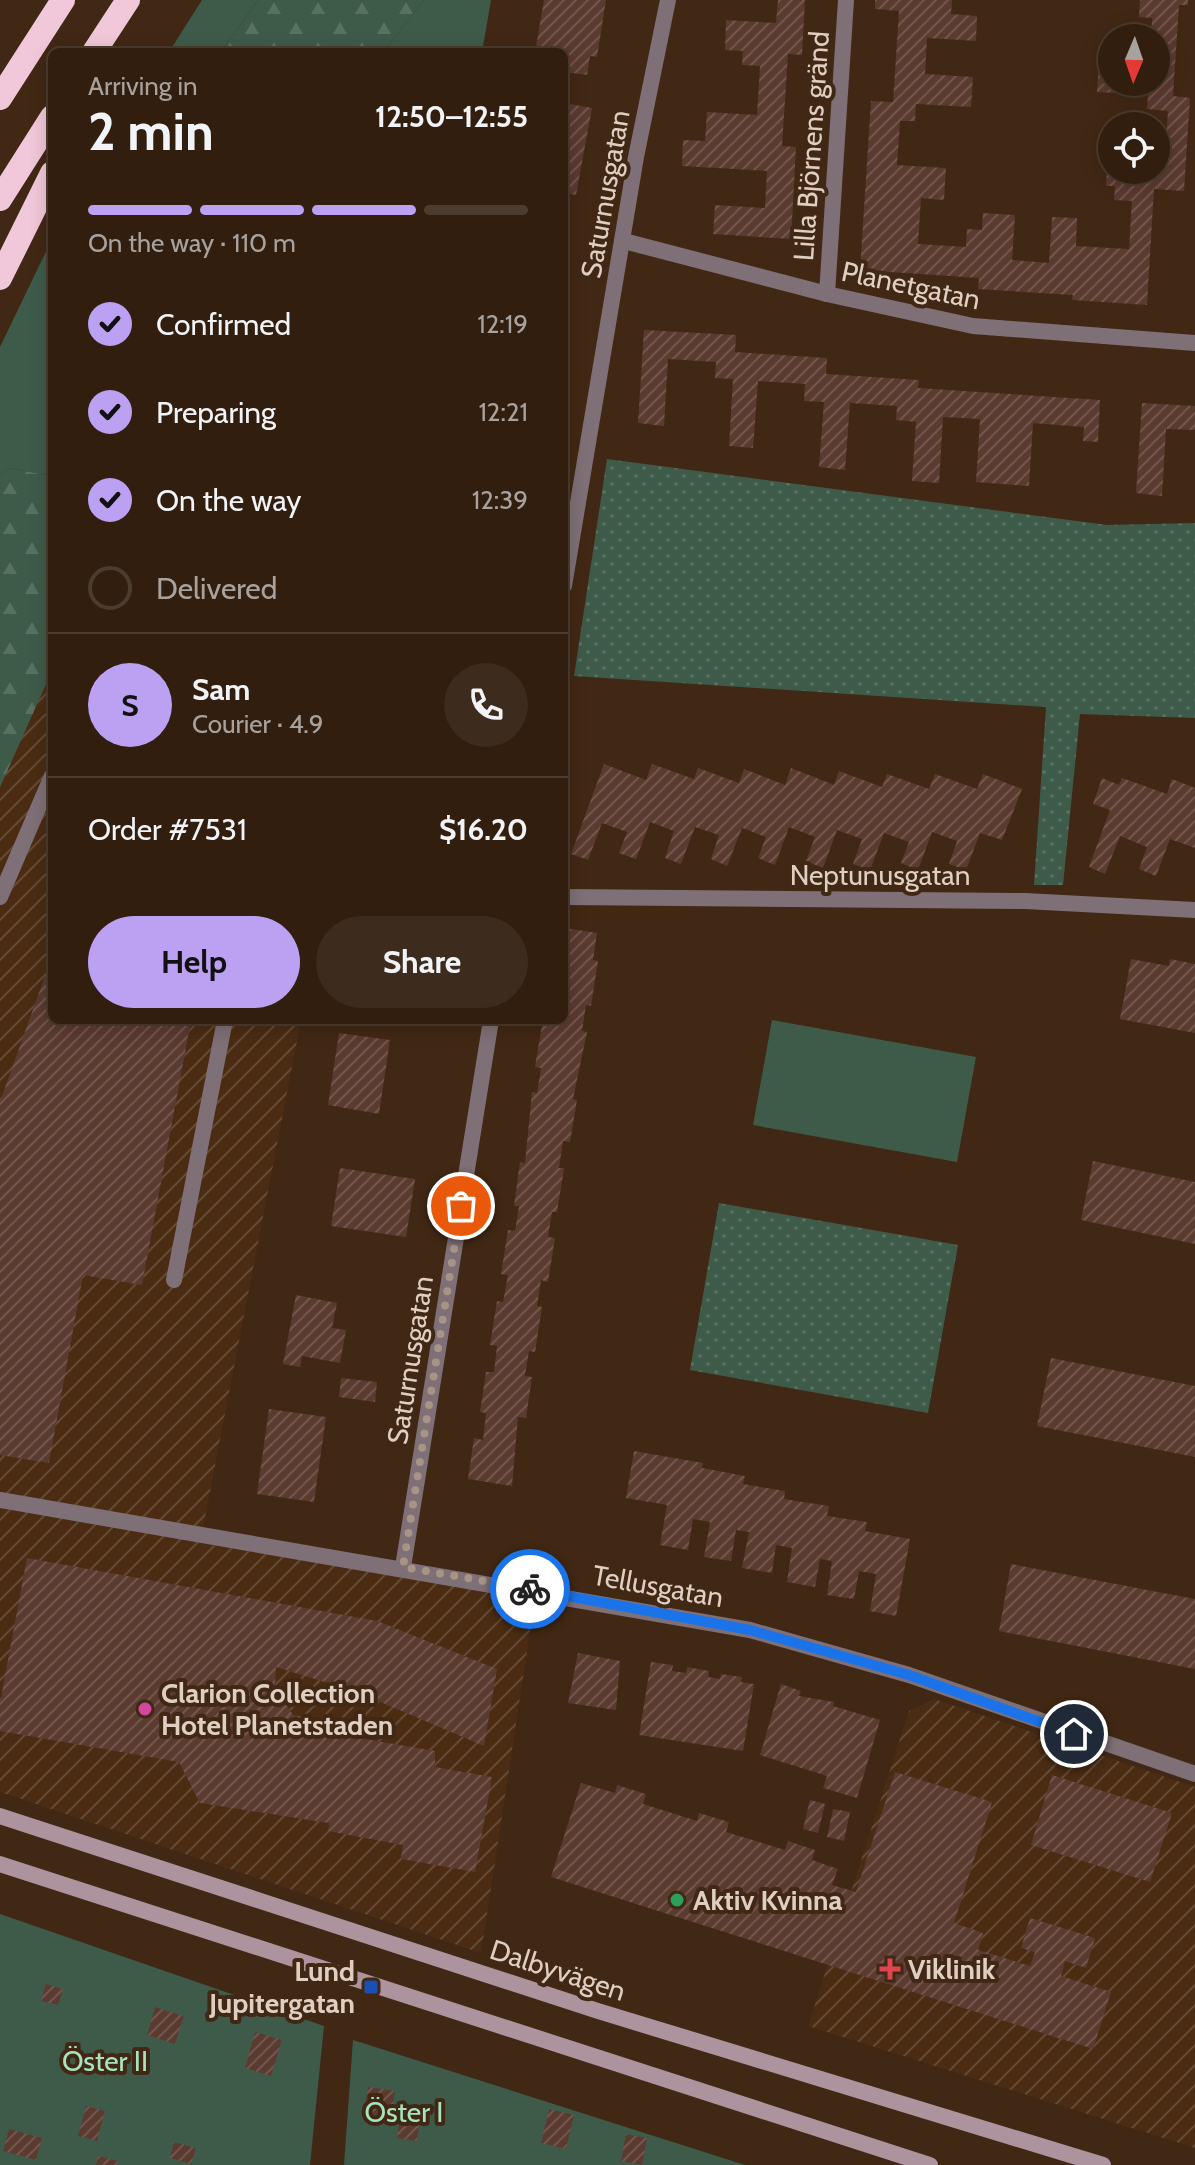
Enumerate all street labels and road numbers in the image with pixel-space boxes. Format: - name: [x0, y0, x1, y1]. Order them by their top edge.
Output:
- street label: Lilla Björnens gränd: [786, 30, 836, 262]
- street label: Saturnusgatan: [573, 107, 637, 281]
- street label: Planetgatan: [839, 254, 983, 316]
- street label: Neptunusgatan: [790, 858, 970, 892]
- street label: Saturnusgatan: [380, 1273, 440, 1447]
- street label: Tellusgatan: [590, 1558, 726, 1614]
- street label: Dalbyvägen: [486, 1932, 630, 2008]

